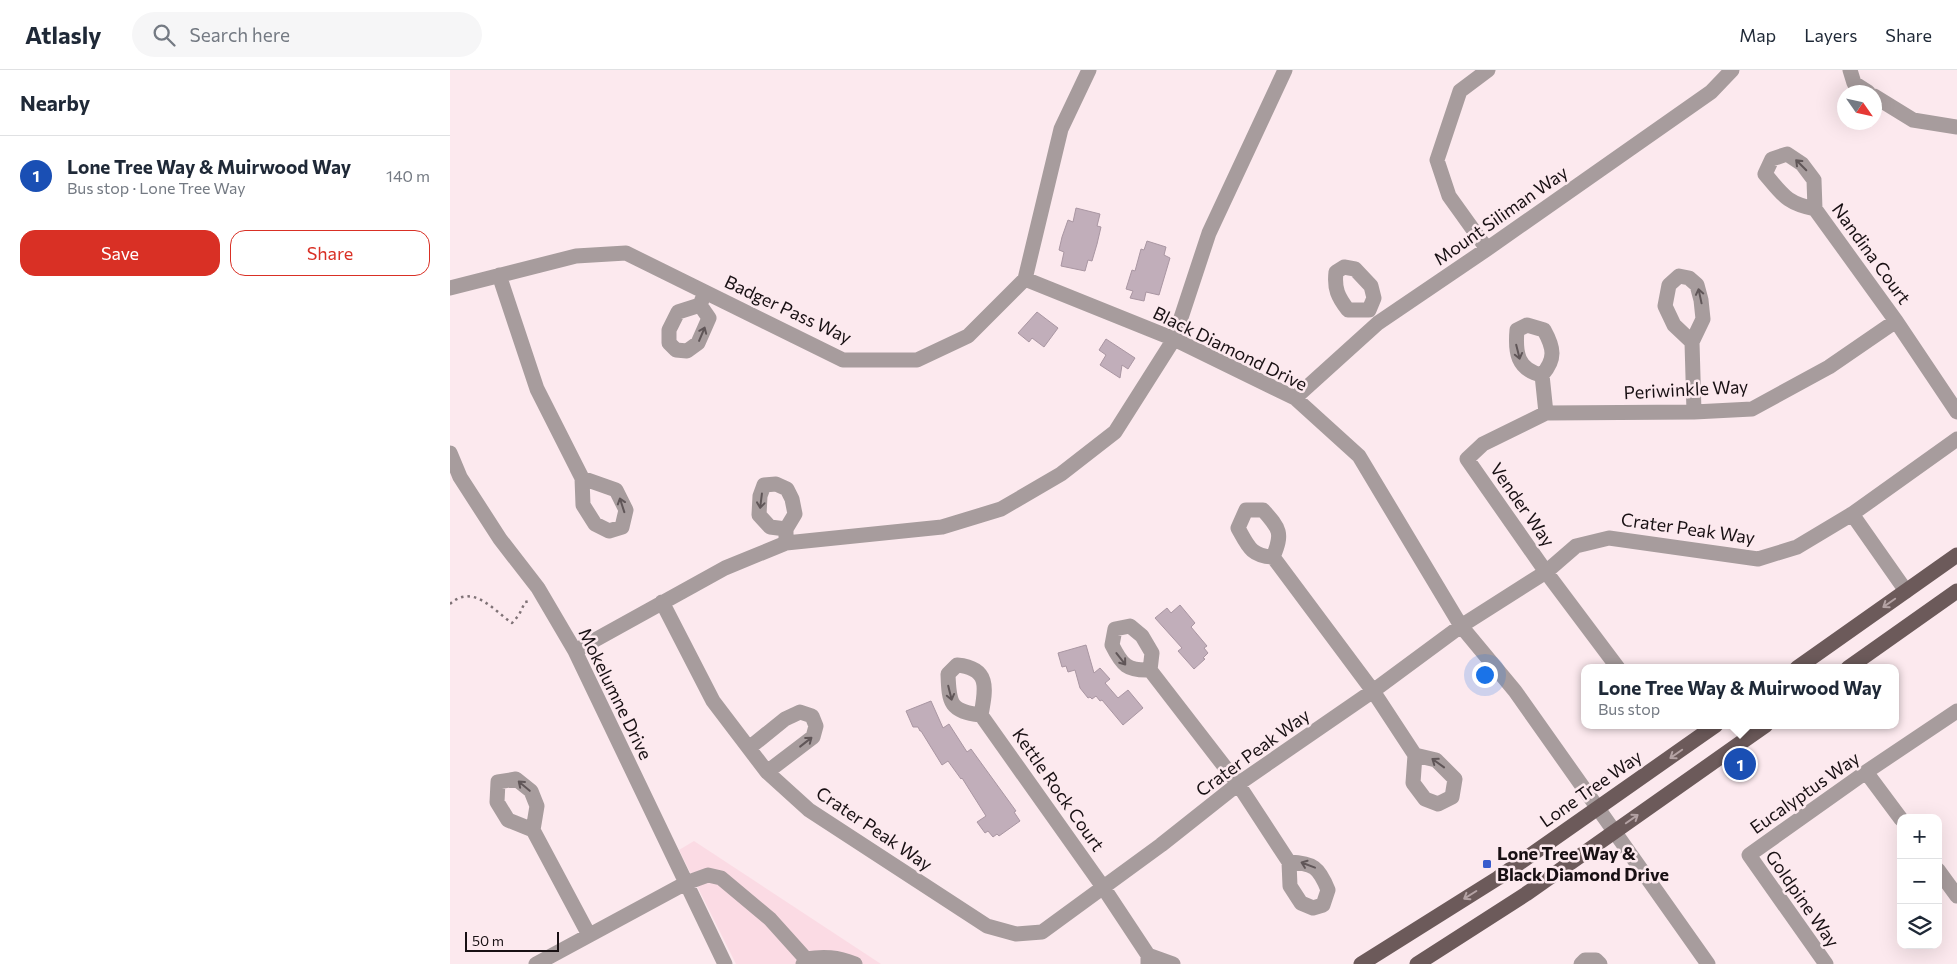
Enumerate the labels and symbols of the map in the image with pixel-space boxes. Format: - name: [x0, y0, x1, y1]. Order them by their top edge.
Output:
- north arrow: [1837, 85, 1882, 130]
- one-way arrow: [1795, 159, 1807, 171]
- street label: Mount Siliman Way: [1429, 161, 1572, 270]
- street label: Nandina Court: [1828, 199, 1916, 308]
- street label: Badger Pass Way: [721, 270, 855, 348]
- one-way arrow: [1695, 288, 1704, 304]
- street label: Black Diamond Drive: [1150, 301, 1311, 395]
- one-way arrow: [699, 326, 708, 341]
- one-way arrow: [1514, 344, 1523, 360]
- street label: Periwinkle Way: [1623, 375, 1749, 403]
- street label: Vender Way: [1486, 458, 1560, 551]
- one-way arrow: [756, 493, 766, 509]
- one-way arrow: [617, 497, 627, 513]
- street label: Crater Peak Way: [1620, 508, 1757, 548]
- one-way arrow: [1882, 598, 1896, 608]
- street label: Mokelumne Drive: [574, 624, 657, 763]
- one-way arrow: [1116, 652, 1126, 666]
- your location: [1472, 662, 1498, 688]
- one-way arrow: [946, 685, 955, 701]
- street label: Crater Peak Way: [1191, 704, 1314, 801]
- street label: Kettle Rock Court: [1008, 724, 1109, 855]
- one-way arrow: [799, 737, 812, 748]
- street label: Lone Tree Way: [1535, 745, 1646, 831]
- pin: 1: [1724, 745, 1756, 783]
- street label: Eucalyptus Way: [1745, 746, 1863, 838]
- one-way arrow: [1670, 748, 1683, 759]
- one-way arrow: [1431, 758, 1445, 768]
- one-way arrow: [518, 780, 531, 792]
- street label: Crater Peak Way: [812, 781, 937, 875]
- one-way arrow: [1624, 814, 1638, 824]
- place label: Lone Tree Way & Black Diamond Drive: [1497, 842, 1669, 885]
- street label: Goldpine Way: [1761, 846, 1844, 951]
- marker: Lone Tree Way & Black Diamond Drive: [1481, 858, 1493, 870]
- one-way arrow: [1301, 860, 1316, 869]
- one-way arrow: [1464, 891, 1478, 901]
- scale bar: [465, 929, 559, 952]

